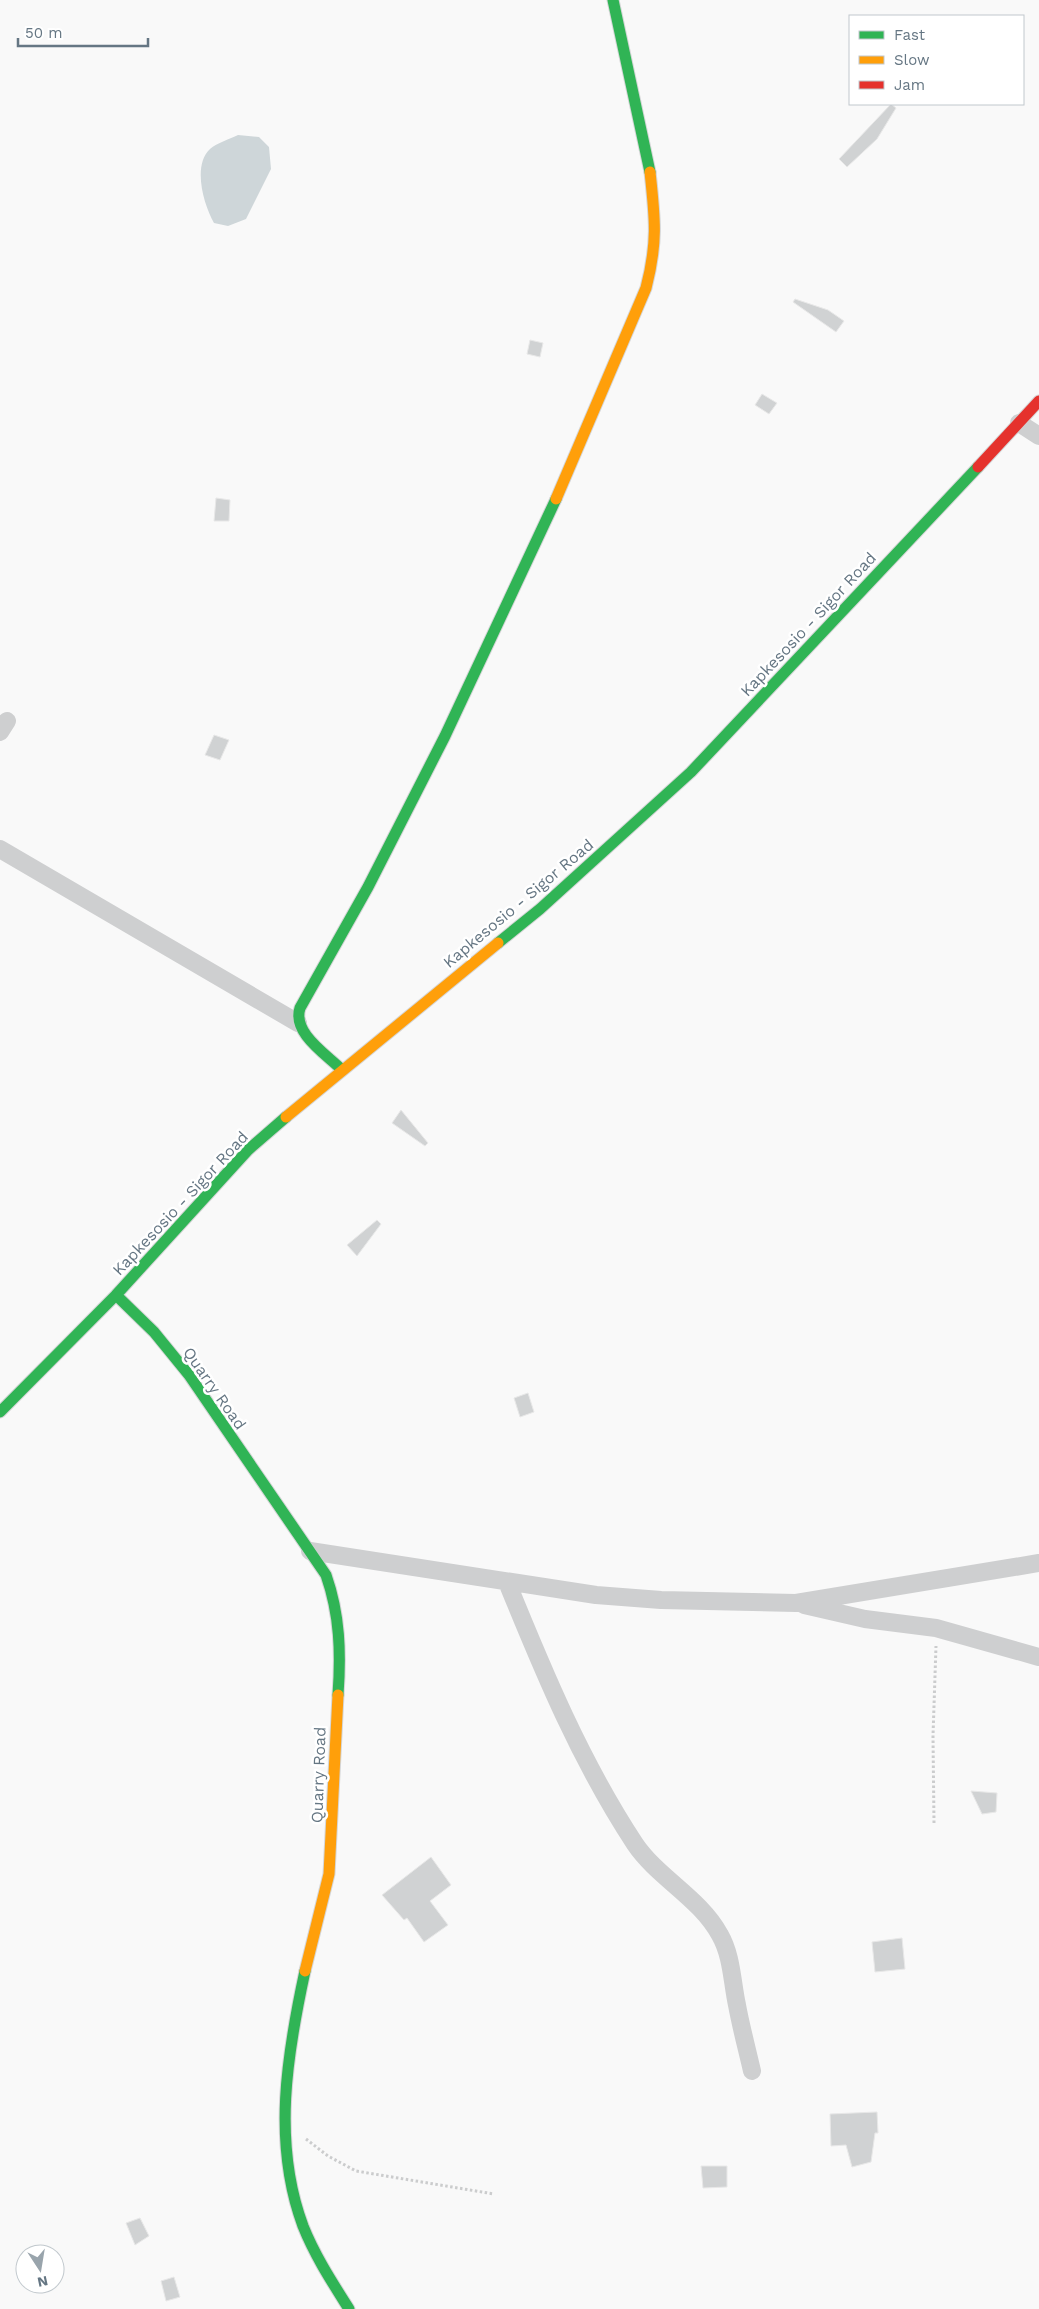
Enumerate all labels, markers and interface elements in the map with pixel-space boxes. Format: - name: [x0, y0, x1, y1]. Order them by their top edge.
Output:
- scale bar: [18, 15, 148, 47]
- legend: [849, 15, 1024, 105]
- text: 50 m: [25, 24, 62, 42]
- text: Fast: [894, 26, 926, 44]
- text: Slow: [894, 51, 930, 69]
- text: Jam: [894, 76, 925, 94]
- street label: Kapkesosio - Sigor Road: [737, 548, 880, 700]
- street label: Kapkesosio - Sigor Road: [439, 835, 597, 972]
- street label: Kapkesosio - Sigor Road: [109, 1127, 252, 1279]
- street label: Quarry Road: [179, 1343, 250, 1433]
- street label: Quarry Road: [307, 1727, 330, 1823]
- north arrow: [15, 2244, 65, 2294]
- text: N: [36, 2273, 49, 2291]

